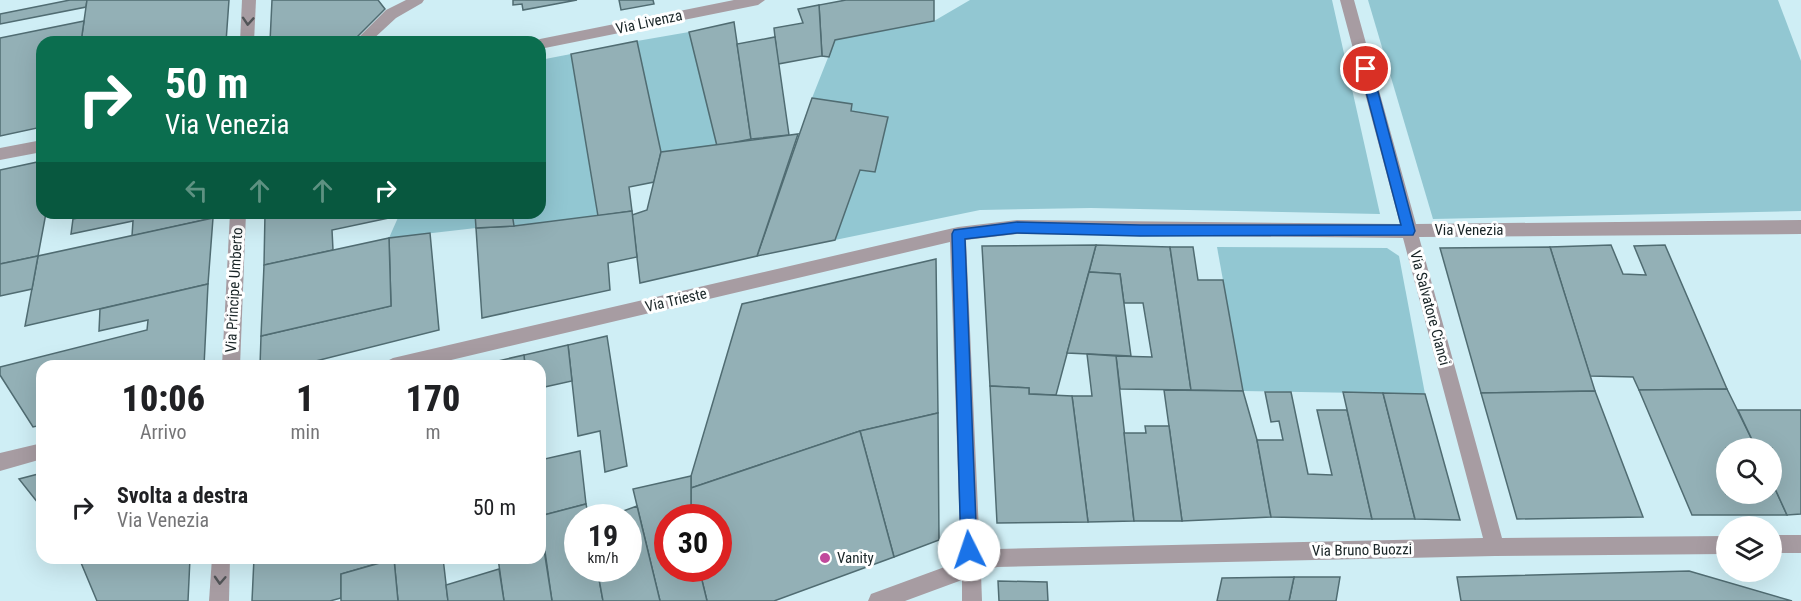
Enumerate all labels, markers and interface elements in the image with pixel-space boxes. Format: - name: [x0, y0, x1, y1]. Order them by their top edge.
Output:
- street label: Via Livenza: [614, 6, 684, 38]
- one-way arrow: [242, 16, 255, 26]
- pin: [1340, 43, 1391, 94]
- icon: arrive: [1349, 52, 1382, 85]
- text: 50 m: [165, 59, 248, 108]
- icon: right: [66, 60, 144, 138]
- text: Via Venezia: [165, 109, 289, 141]
- icon: left: [180, 174, 213, 207]
- icon: ahead: [243, 174, 276, 207]
- icon: ahead: [306, 174, 339, 207]
- icon: right: [369, 174, 402, 207]
- street label: Via Venezia: [1434, 221, 1504, 239]
- street label: Via Principe Umberto: [222, 227, 246, 353]
- street label: Via Salvatore Cianci: [1406, 249, 1454, 367]
- street label: Via Trieste: [643, 284, 709, 316]
- text: 10:06: [122, 378, 205, 420]
- text: 1: [296, 378, 314, 420]
- text: 170: [405, 378, 460, 420]
- text: Arrivo: [140, 420, 187, 444]
- text: min: [291, 420, 320, 444]
- text: m: [425, 420, 440, 444]
- map controls: [1716, 438, 1782, 582]
- button: search: [1716, 438, 1782, 504]
- text: Svolta a destra: [117, 483, 248, 508]
- icon: right: [66, 491, 99, 524]
- text: 50 m: [473, 495, 516, 520]
- speed limit sign: 30: [654, 504, 732, 582]
- text: Via Venezia: [117, 508, 209, 532]
- button: layers: [1716, 516, 1782, 582]
- text: 19: [588, 518, 618, 553]
- position arrow: [937, 518, 1001, 582]
- street label: Via Bruno Buozzi: [1312, 540, 1412, 560]
- text: km/h: [588, 549, 618, 567]
- place label: Vanity: [837, 549, 874, 567]
- marker: Vanity: [818, 551, 832, 565]
- one-way arrow: [214, 575, 227, 584]

